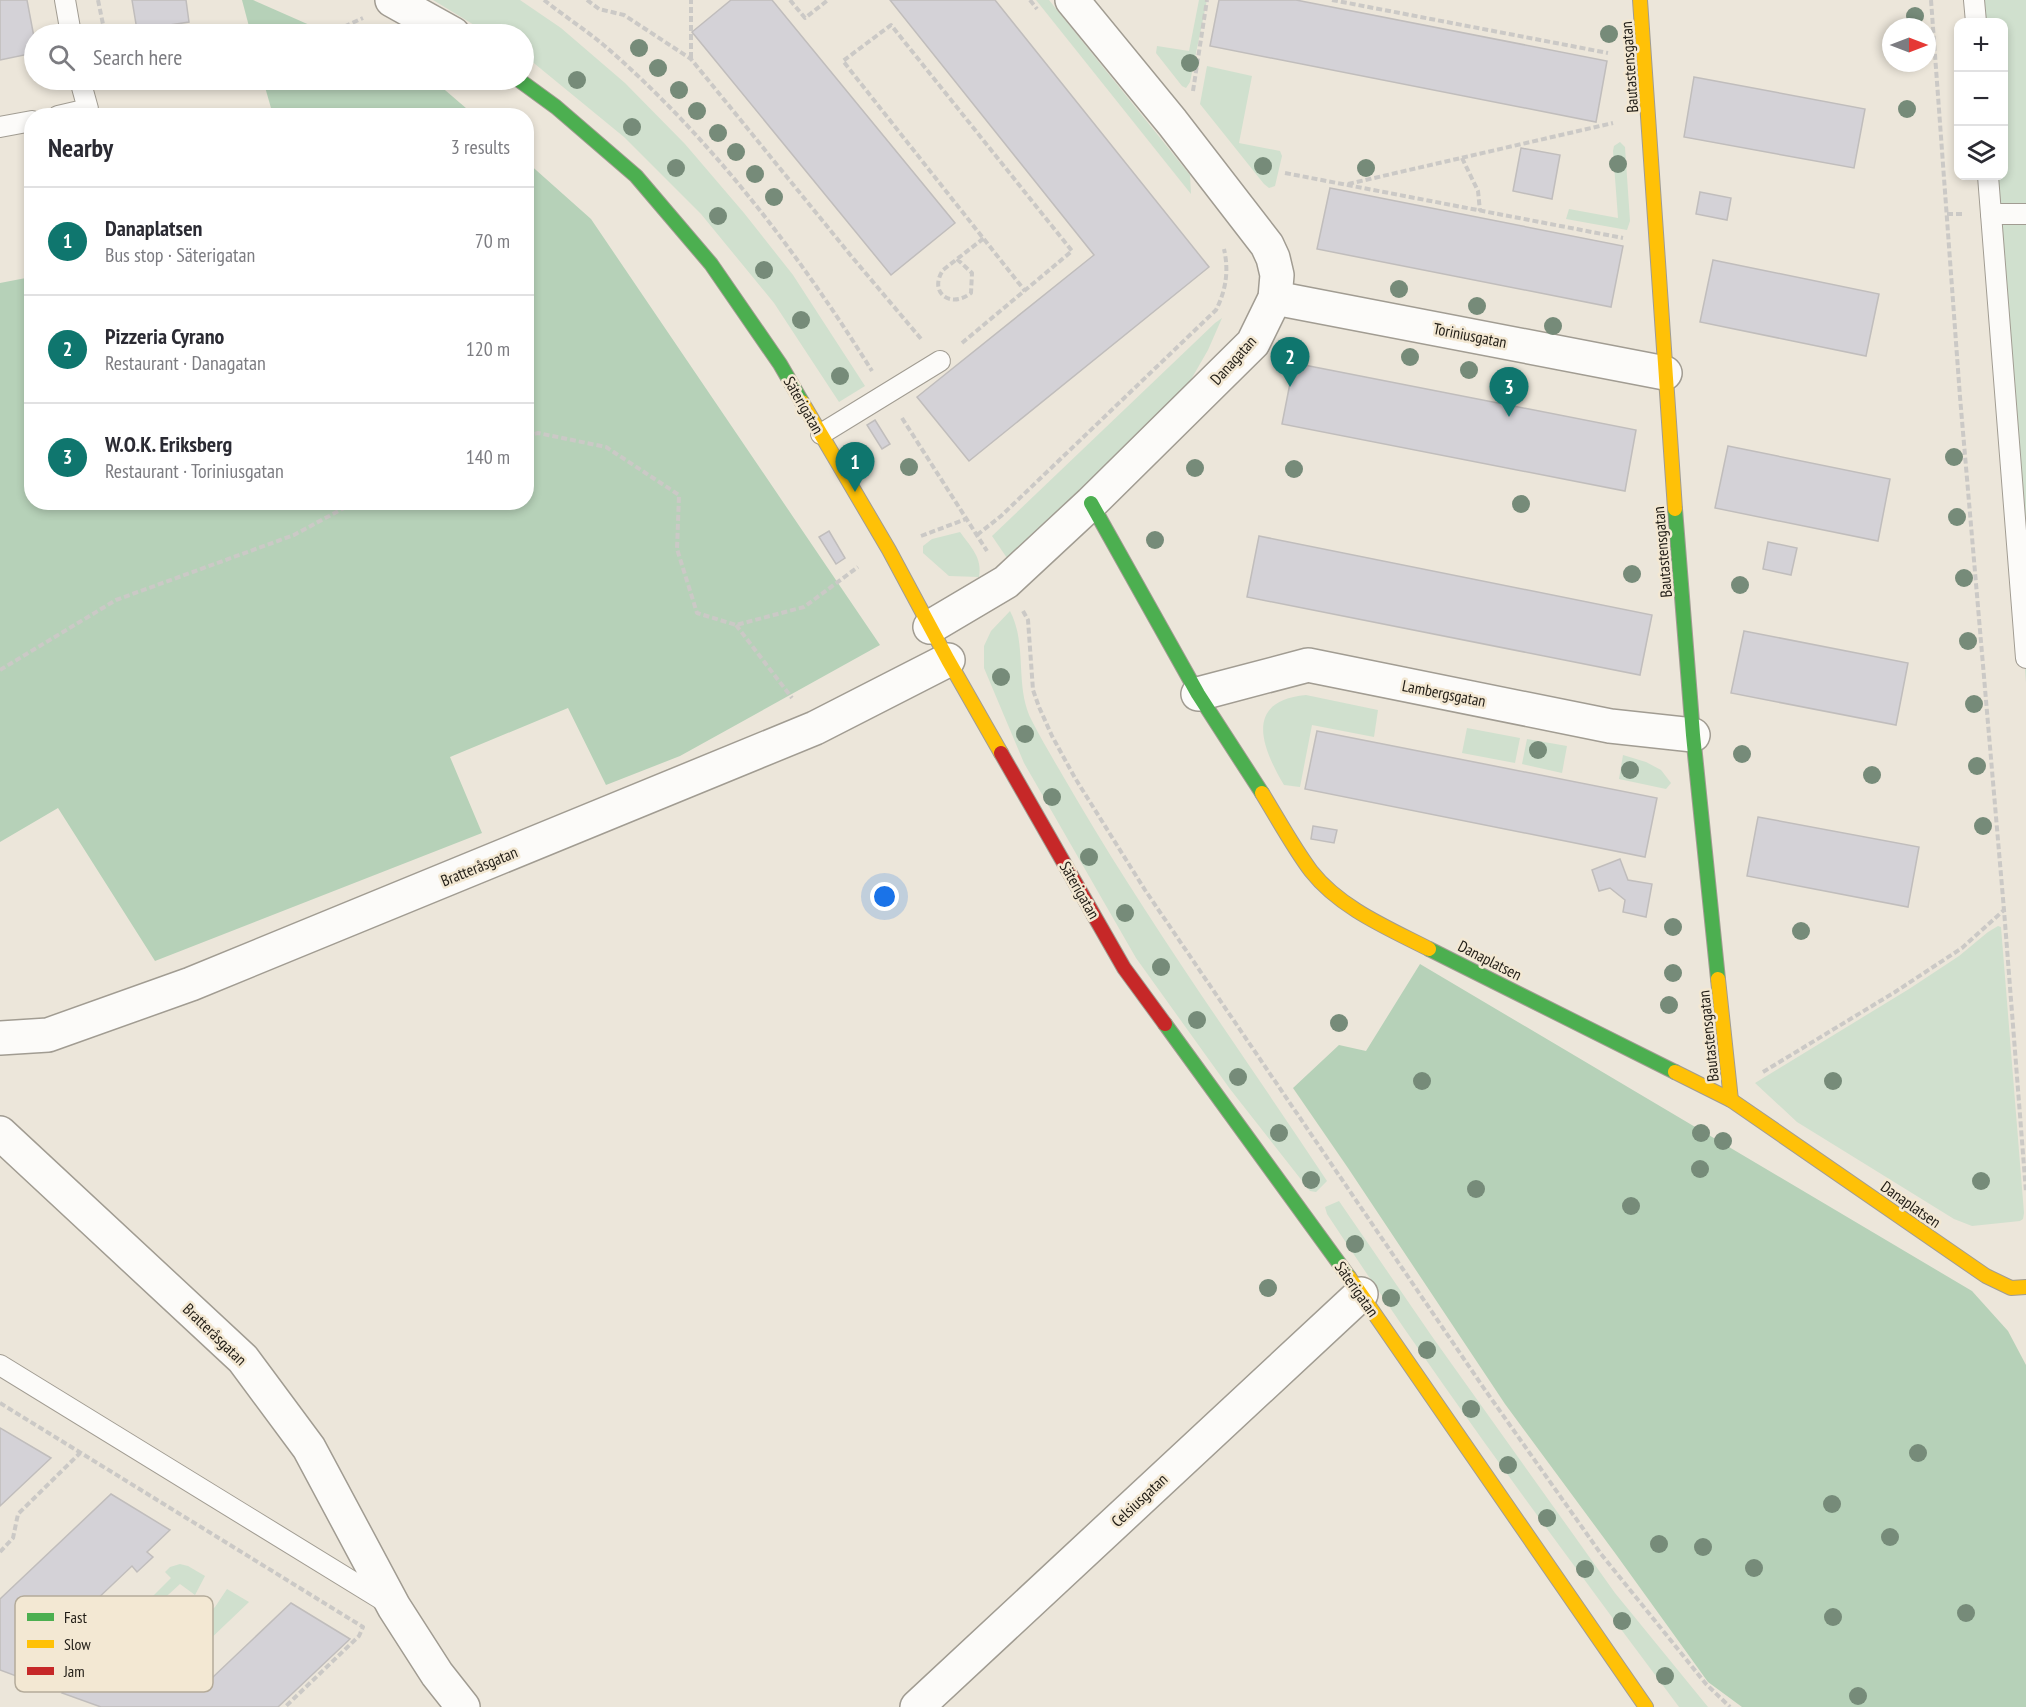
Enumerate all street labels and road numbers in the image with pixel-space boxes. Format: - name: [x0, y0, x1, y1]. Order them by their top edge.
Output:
- street label: Bautastensgatan: [1616, 21, 1642, 113]
- street label: Toriniusgatan: [1432, 318, 1508, 352]
- street label: Danagatan: [1206, 331, 1260, 389]
- street label: Säterigatan: [780, 373, 828, 437]
- street label: Bautastensgatan: [1648, 506, 1676, 598]
- street label: Lambergsgatan: [1401, 675, 1487, 711]
- street label: Bratteråsgatan: [438, 842, 520, 890]
- street label: Säterigatan: [1056, 858, 1104, 922]
- street label: Danaplatsen: [1455, 935, 1525, 985]
- street label: Bautastensgatan: [1693, 989, 1723, 1083]
- street label: Danaplatsen: [1877, 1176, 1945, 1232]
- street label: Säterigatan: [1331, 1257, 1383, 1321]
- street label: Bratteråsgatan: [179, 1299, 251, 1369]
- street label: Celsiusgatan: [1107, 1469, 1171, 1531]

